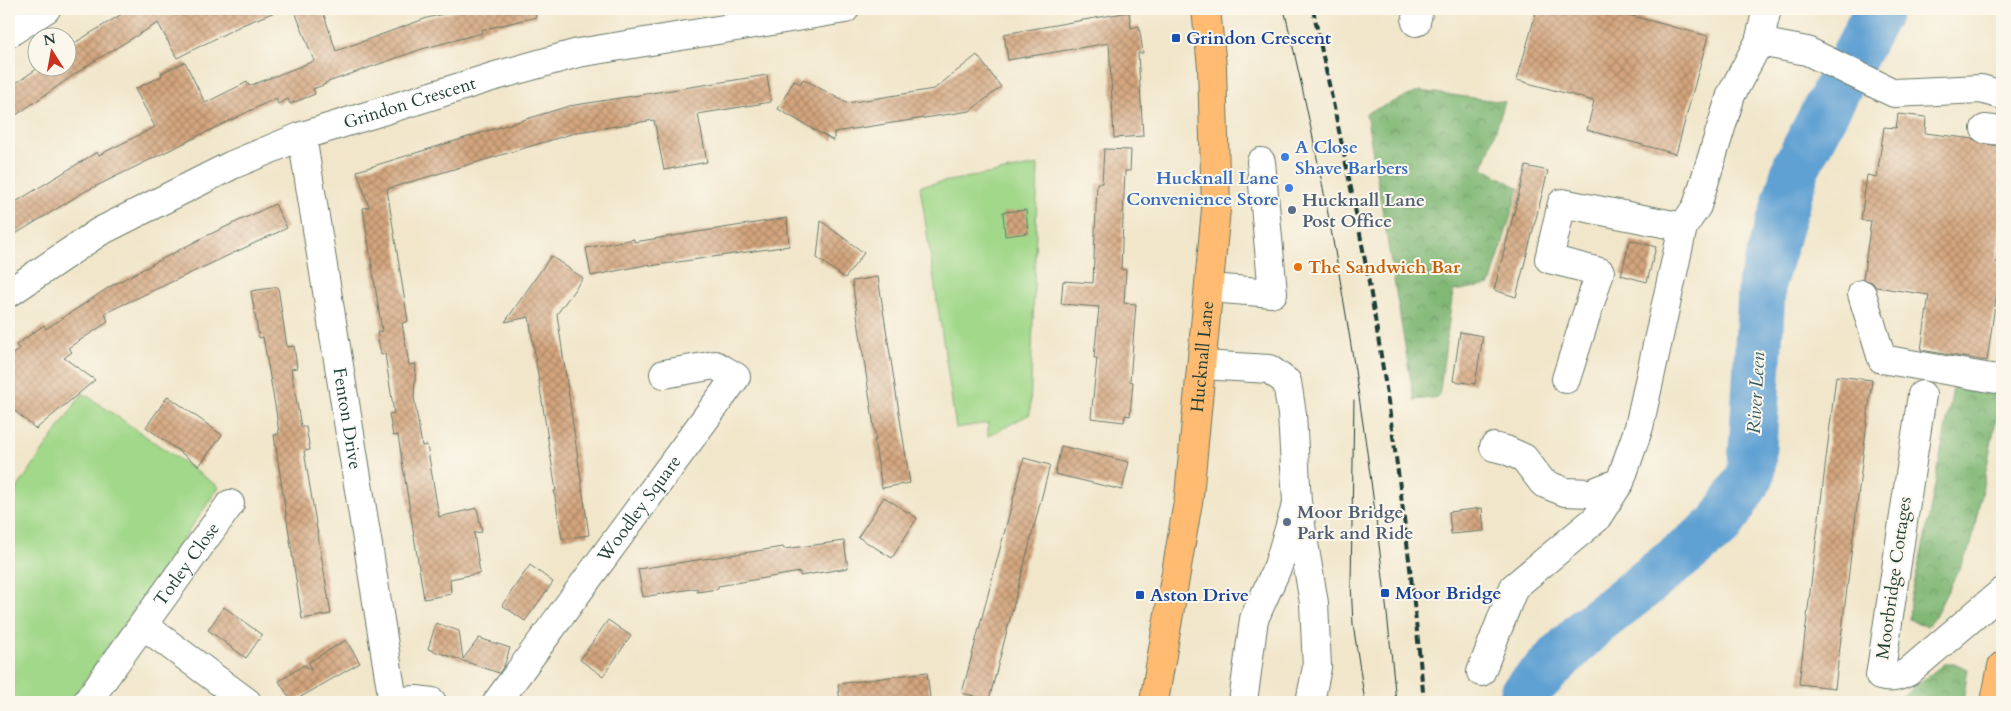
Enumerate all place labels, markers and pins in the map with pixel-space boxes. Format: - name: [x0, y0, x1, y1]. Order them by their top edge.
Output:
- place label: Grindon Crescent: [1186, 26, 1332, 51]
- marker: Grindon Crescent: [1170, 32, 1182, 44]
- place label: A Close Shave Barbers: [1295, 135, 1408, 181]
- marker: A Close Shave Barbers: [1279, 151, 1291, 163]
- place label: Hucknall Lane Convenience Store: [1126, 166, 1279, 212]
- marker: Hucknall Lane Convenience Store: [1283, 182, 1295, 194]
- place label: Hucknall Lane Post Office: [1302, 188, 1425, 234]
- marker: Hucknall Lane Post Office: [1286, 204, 1298, 216]
- place label: The Sandwich Bar: [1308, 255, 1461, 280]
- marker: The Sandwich Bar: [1292, 261, 1304, 273]
- place label: Moor Bridge Park and Ride: [1297, 500, 1414, 546]
- marker: Moor Bridge Park and Ride: [1281, 516, 1293, 528]
- place label: Moor Bridge: [1395, 581, 1501, 606]
- place label: Aston Drive: [1150, 583, 1249, 608]
- marker: Moor Bridge: [1379, 587, 1391, 599]
- marker: Aston Drive: [1134, 589, 1146, 601]

